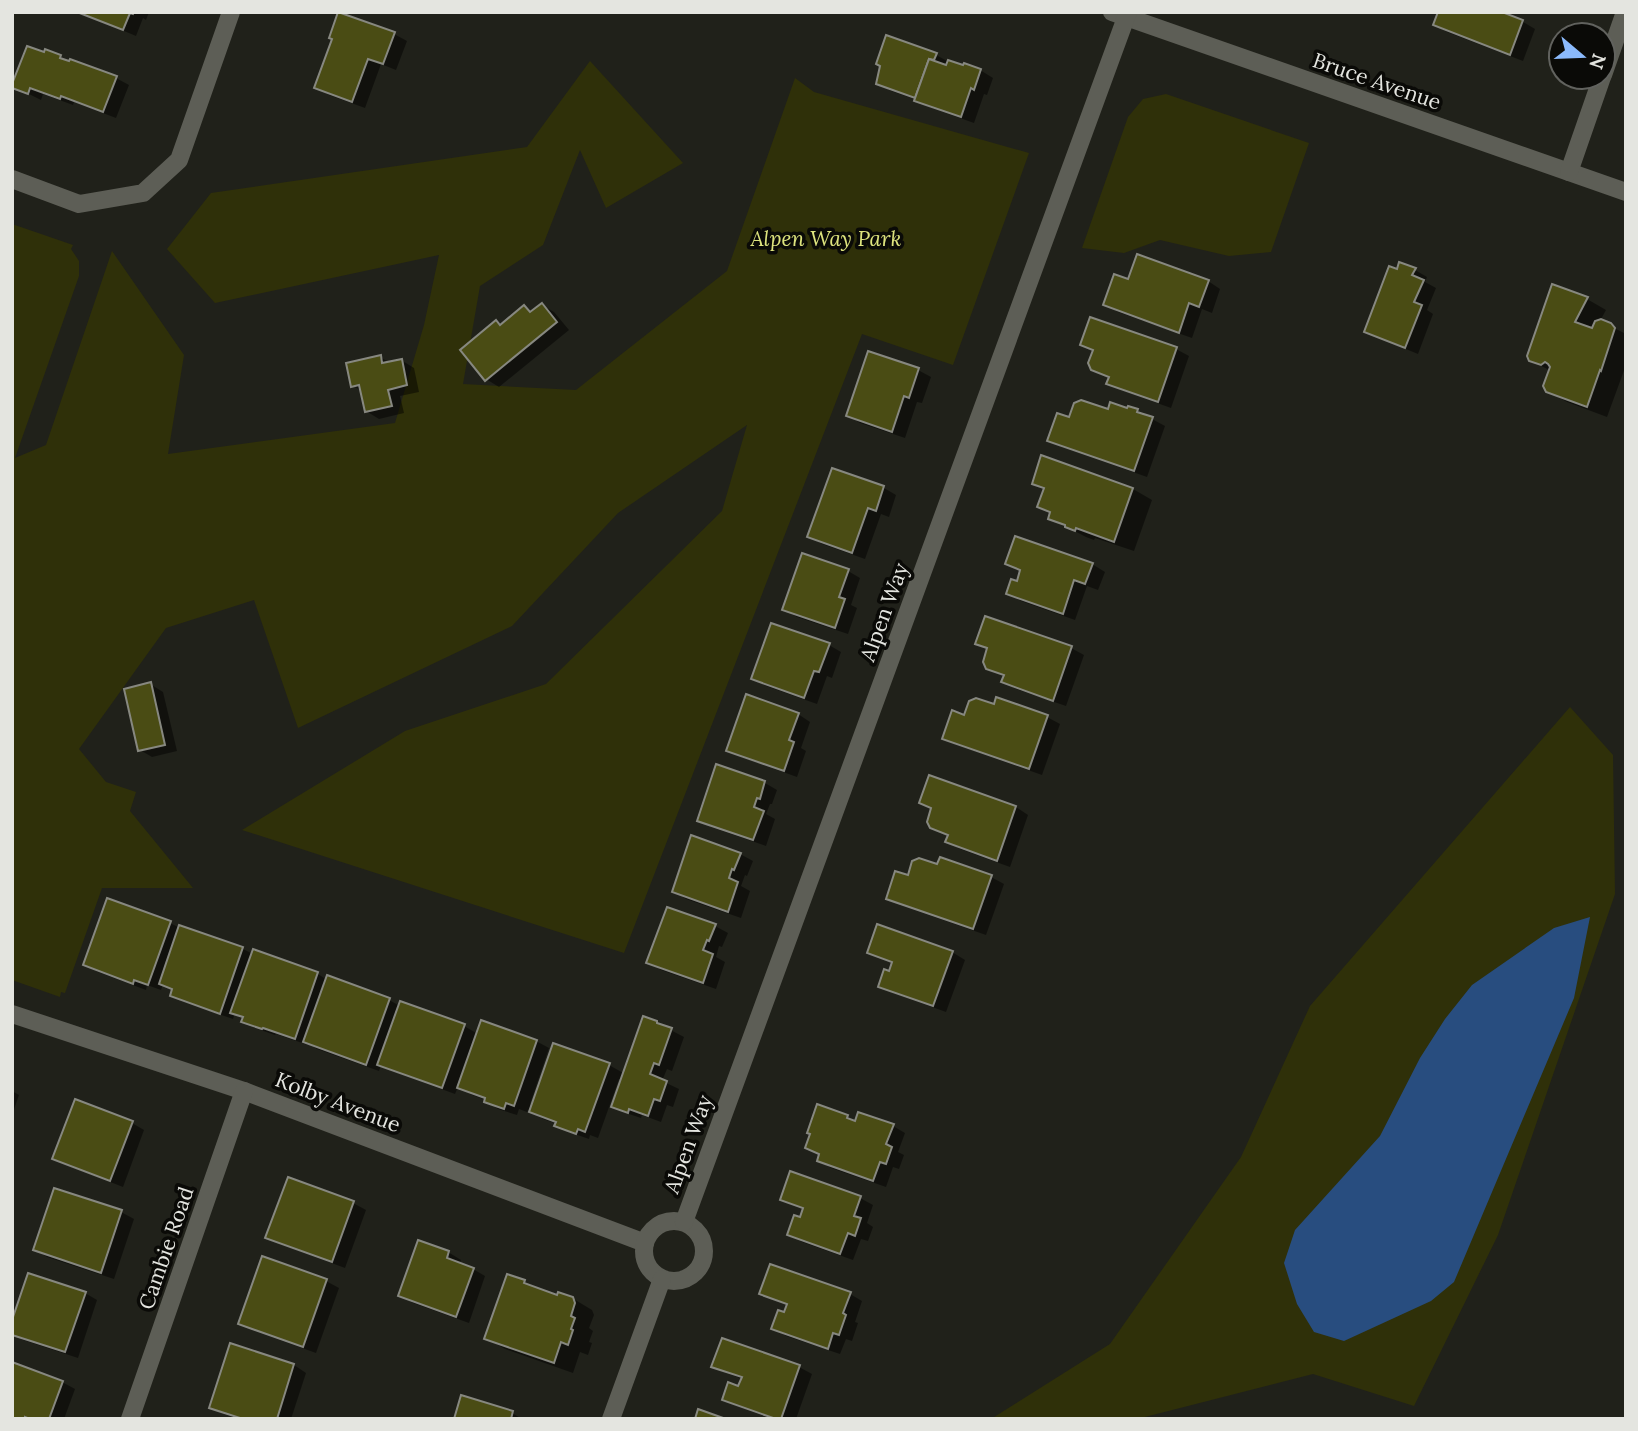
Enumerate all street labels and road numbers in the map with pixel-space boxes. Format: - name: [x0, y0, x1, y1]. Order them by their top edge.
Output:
- street label: Bruce Avenue: [1309, 46, 1445, 116]
- street label: Alpen Way: [853, 559, 914, 666]
- street label: Kolby Avenue: [272, 1066, 404, 1138]
- street label: Alpen Way: [657, 1091, 718, 1198]
- street label: Cambie Road: [132, 1183, 200, 1313]

